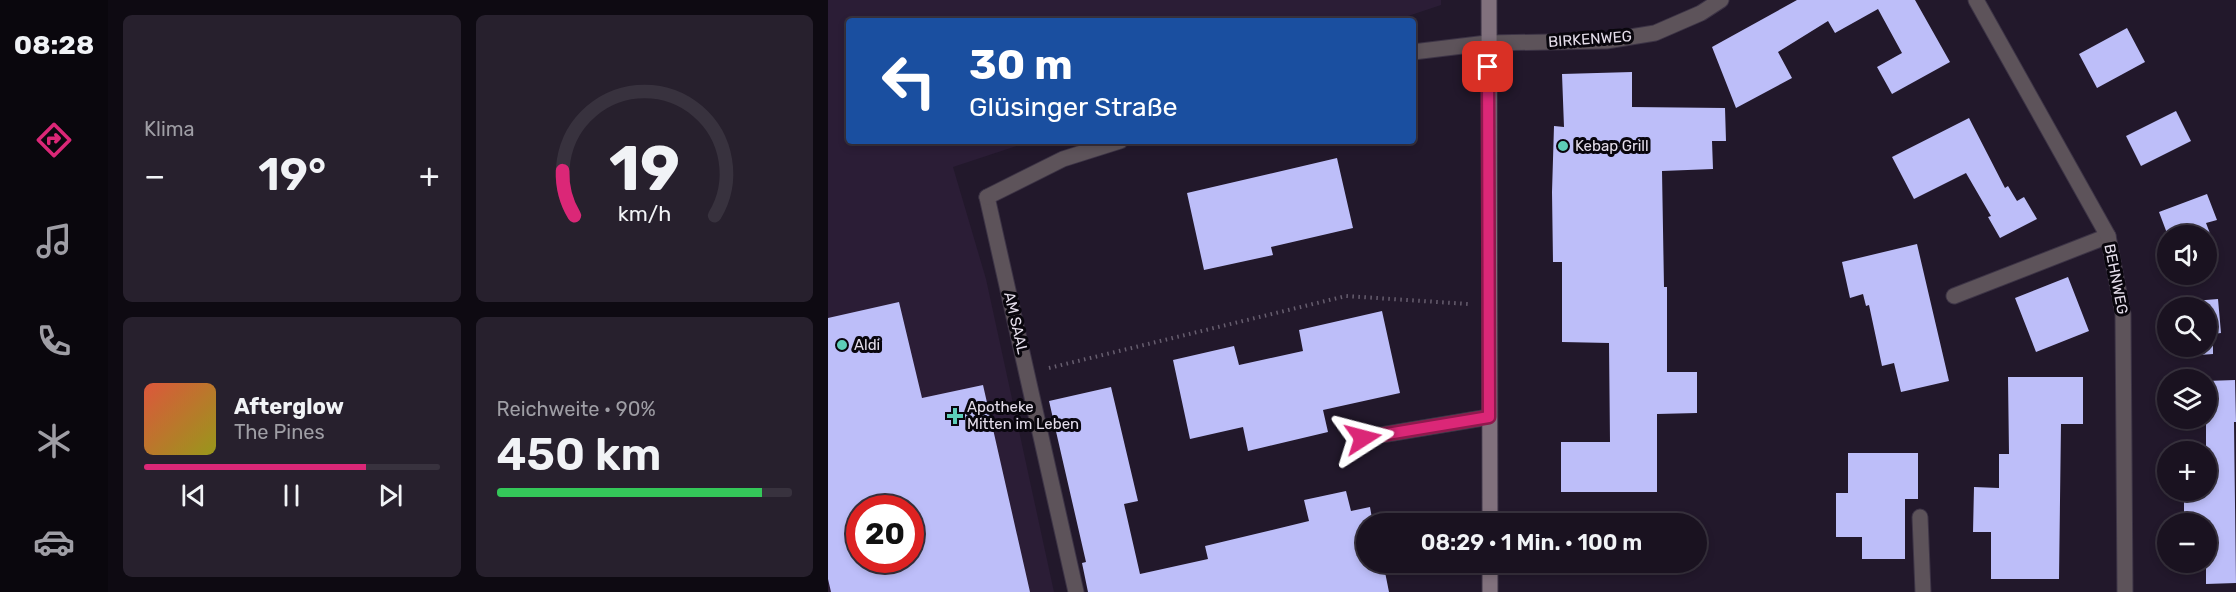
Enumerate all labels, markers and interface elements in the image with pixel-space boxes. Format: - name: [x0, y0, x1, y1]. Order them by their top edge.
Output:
- street label: BIRKENWEG: [1548, 27, 1632, 51]
- text: 08:28: [14, 29, 94, 61]
- text: 30 m: [969, 40, 1073, 90]
- pin: [1462, 41, 1513, 92]
- icon: left: [870, 42, 948, 120]
- icon: arrive: [1471, 50, 1504, 83]
- text: Glüsinger Straße: [969, 91, 1178, 123]
- text: Klima: [144, 117, 195, 141]
- icon: directions: [33, 119, 75, 161]
- text: 19: [609, 132, 680, 206]
- place label: Kebap Grill: [1575, 137, 1649, 155]
- marker: Kebap Grill: [1556, 139, 1570, 153]
- text: 19°: [258, 148, 326, 201]
- text: −: [144, 156, 165, 195]
- text: +: [419, 156, 439, 195]
- text: km/h: [617, 201, 671, 226]
- icon: music: [33, 220, 75, 262]
- map controls: [2157, 225, 2217, 573]
- button: sound: [2157, 225, 2217, 285]
- street label: BEHNWEG: [2100, 242, 2132, 316]
- street label: AM SAAL: [1000, 290, 1032, 356]
- button: search: [2157, 297, 2217, 357]
- icon: phone: [33, 320, 75, 362]
- place label: Aldi: [854, 336, 880, 354]
- marker: Aldi: [835, 338, 849, 352]
- button: layers: [2157, 369, 2217, 429]
- text: Afterglow: [234, 393, 344, 420]
- text: Reichweite · 90%: [497, 397, 656, 421]
- place label: Apotheke Mitten im Leben: [967, 398, 1079, 433]
- position arrow: [1331, 406, 1395, 470]
- marker: Apotheke Mitten im Leben: [948, 409, 962, 423]
- icon: climate: [33, 420, 75, 462]
- text: The Pines: [234, 420, 325, 444]
- text: 450 km: [497, 428, 661, 481]
- button: +: [2157, 441, 2217, 501]
- icon: previous: [177, 479, 210, 512]
- icon: pause: [275, 479, 308, 512]
- icon: next: [374, 479, 407, 512]
- speed limit sign: 20: [846, 495, 924, 573]
- button: −: [2157, 513, 2217, 573]
- icon: car: [33, 521, 75, 563]
- text: 08:29 · 1 Min. · 100 m: [1421, 529, 1642, 556]

